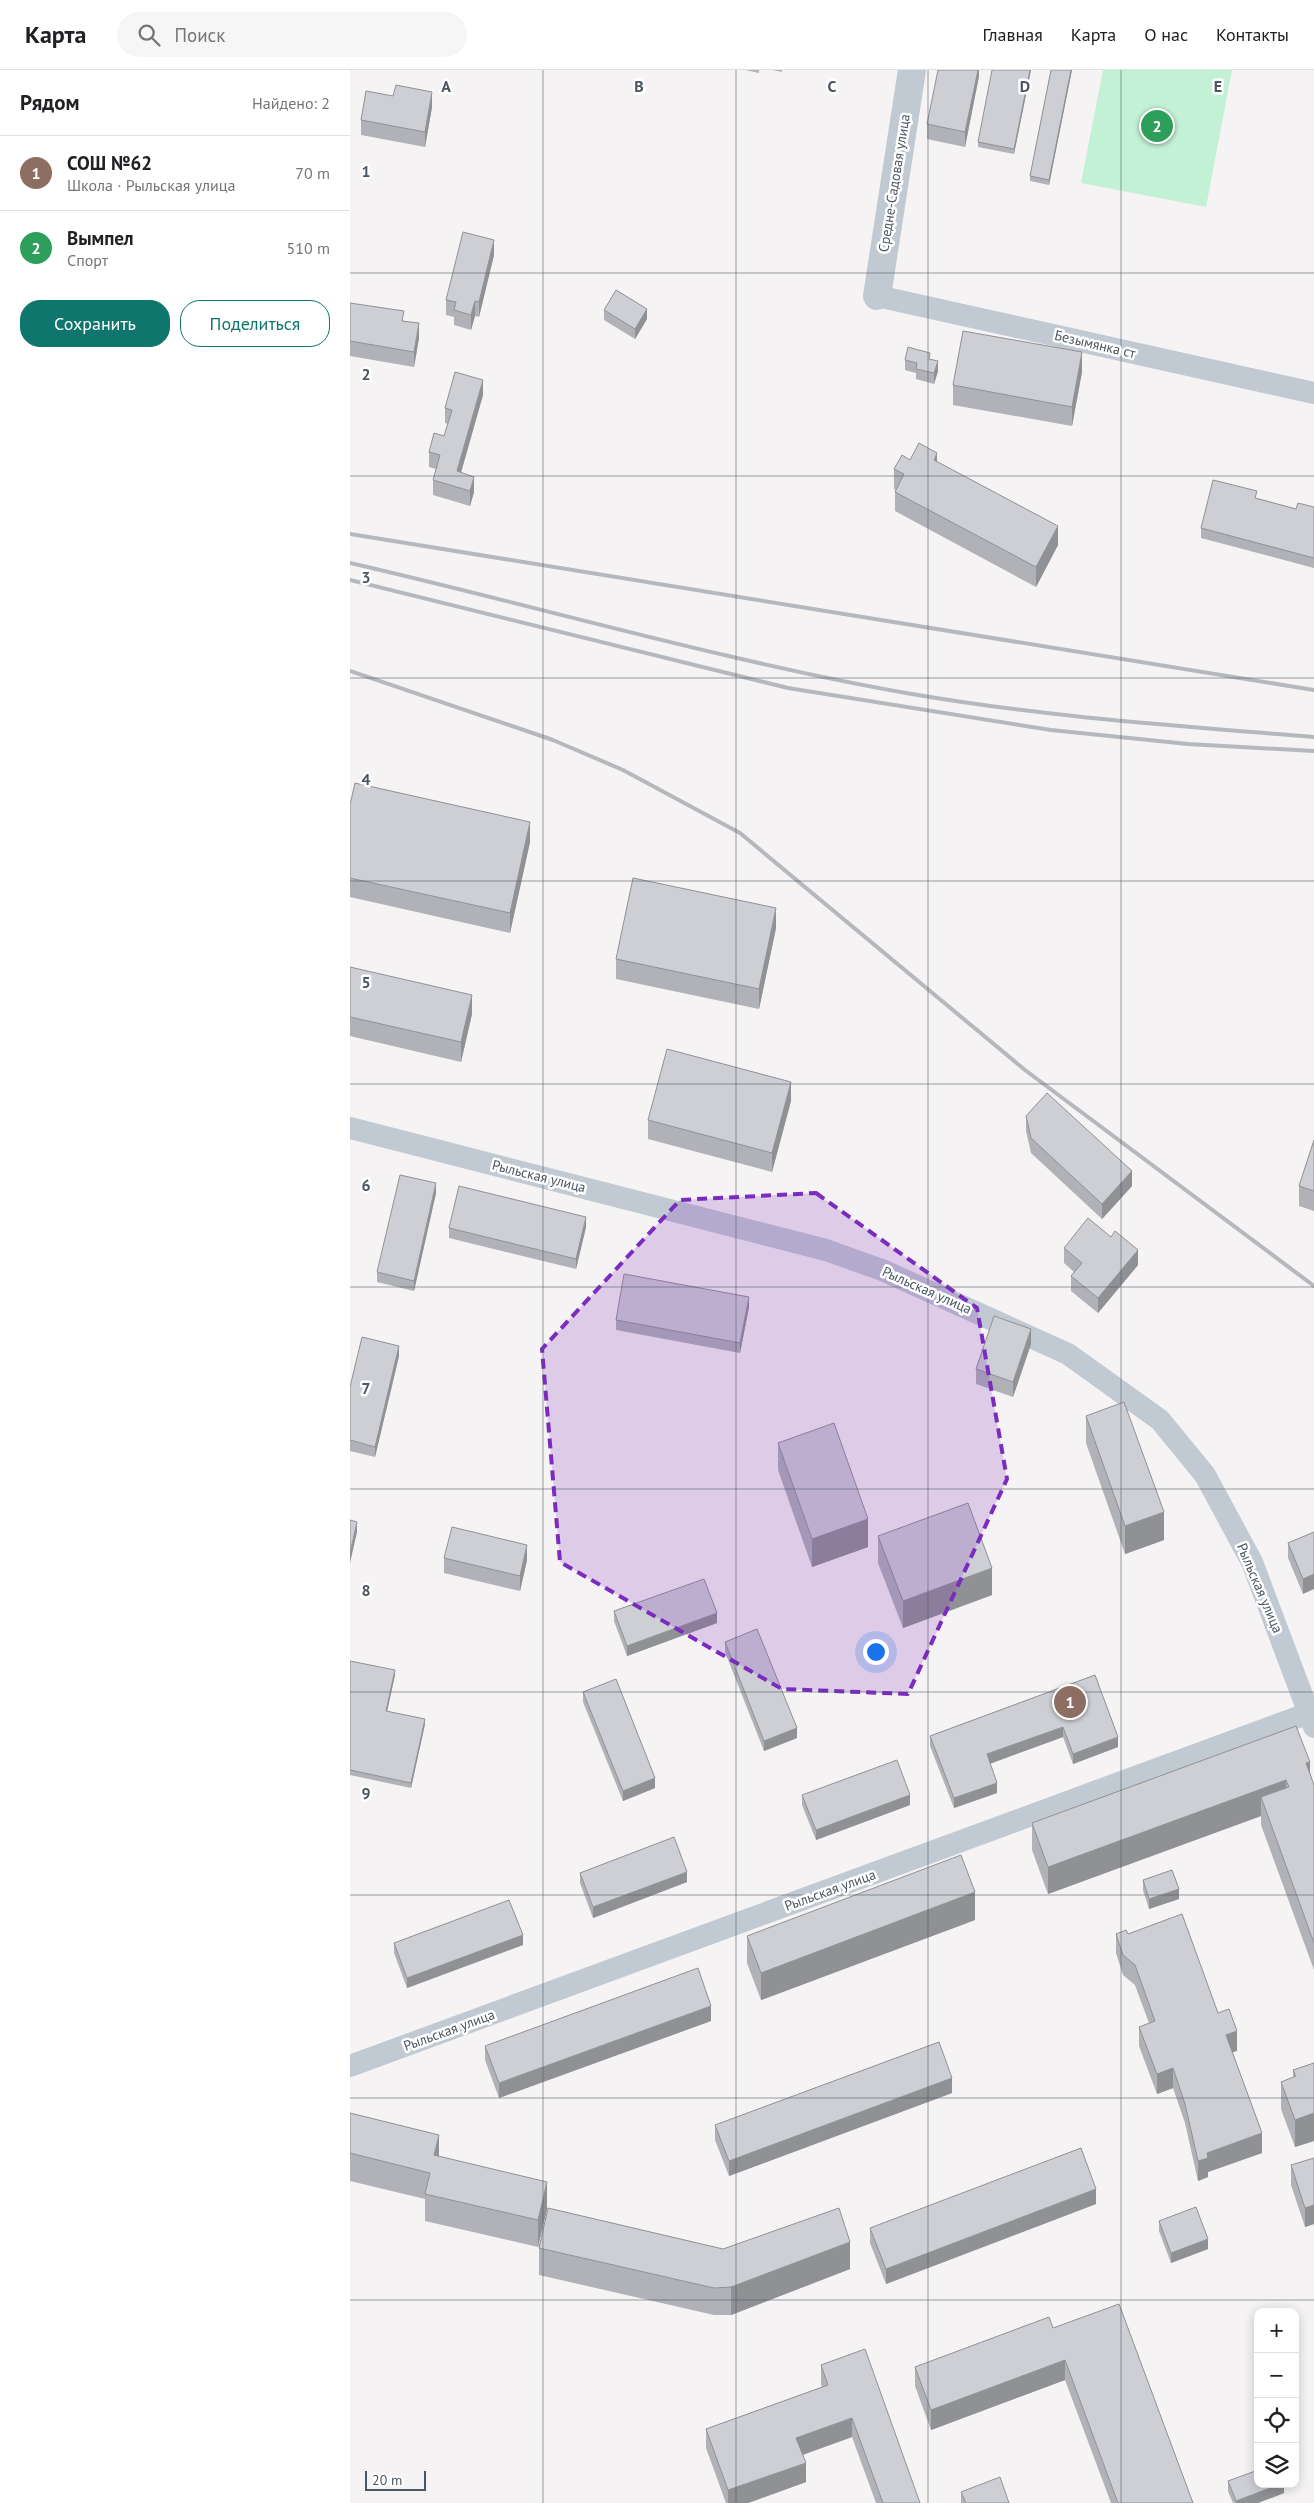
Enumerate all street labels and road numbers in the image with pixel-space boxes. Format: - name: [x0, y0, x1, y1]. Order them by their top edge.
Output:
- street label: Средне-Садовая улица: [874, 113, 914, 253]
- street label: Безымянка ст: [1053, 326, 1138, 362]
- street label: Рыльская улица: [490, 1156, 588, 1196]
- street label: Рыльская улица: [880, 1262, 975, 1318]
- street label: Рыльская улица: [1233, 1540, 1287, 1636]
- street label: Рыльская улица: [782, 1865, 878, 1915]
- street label: Рыльская улица: [401, 2005, 497, 2055]

